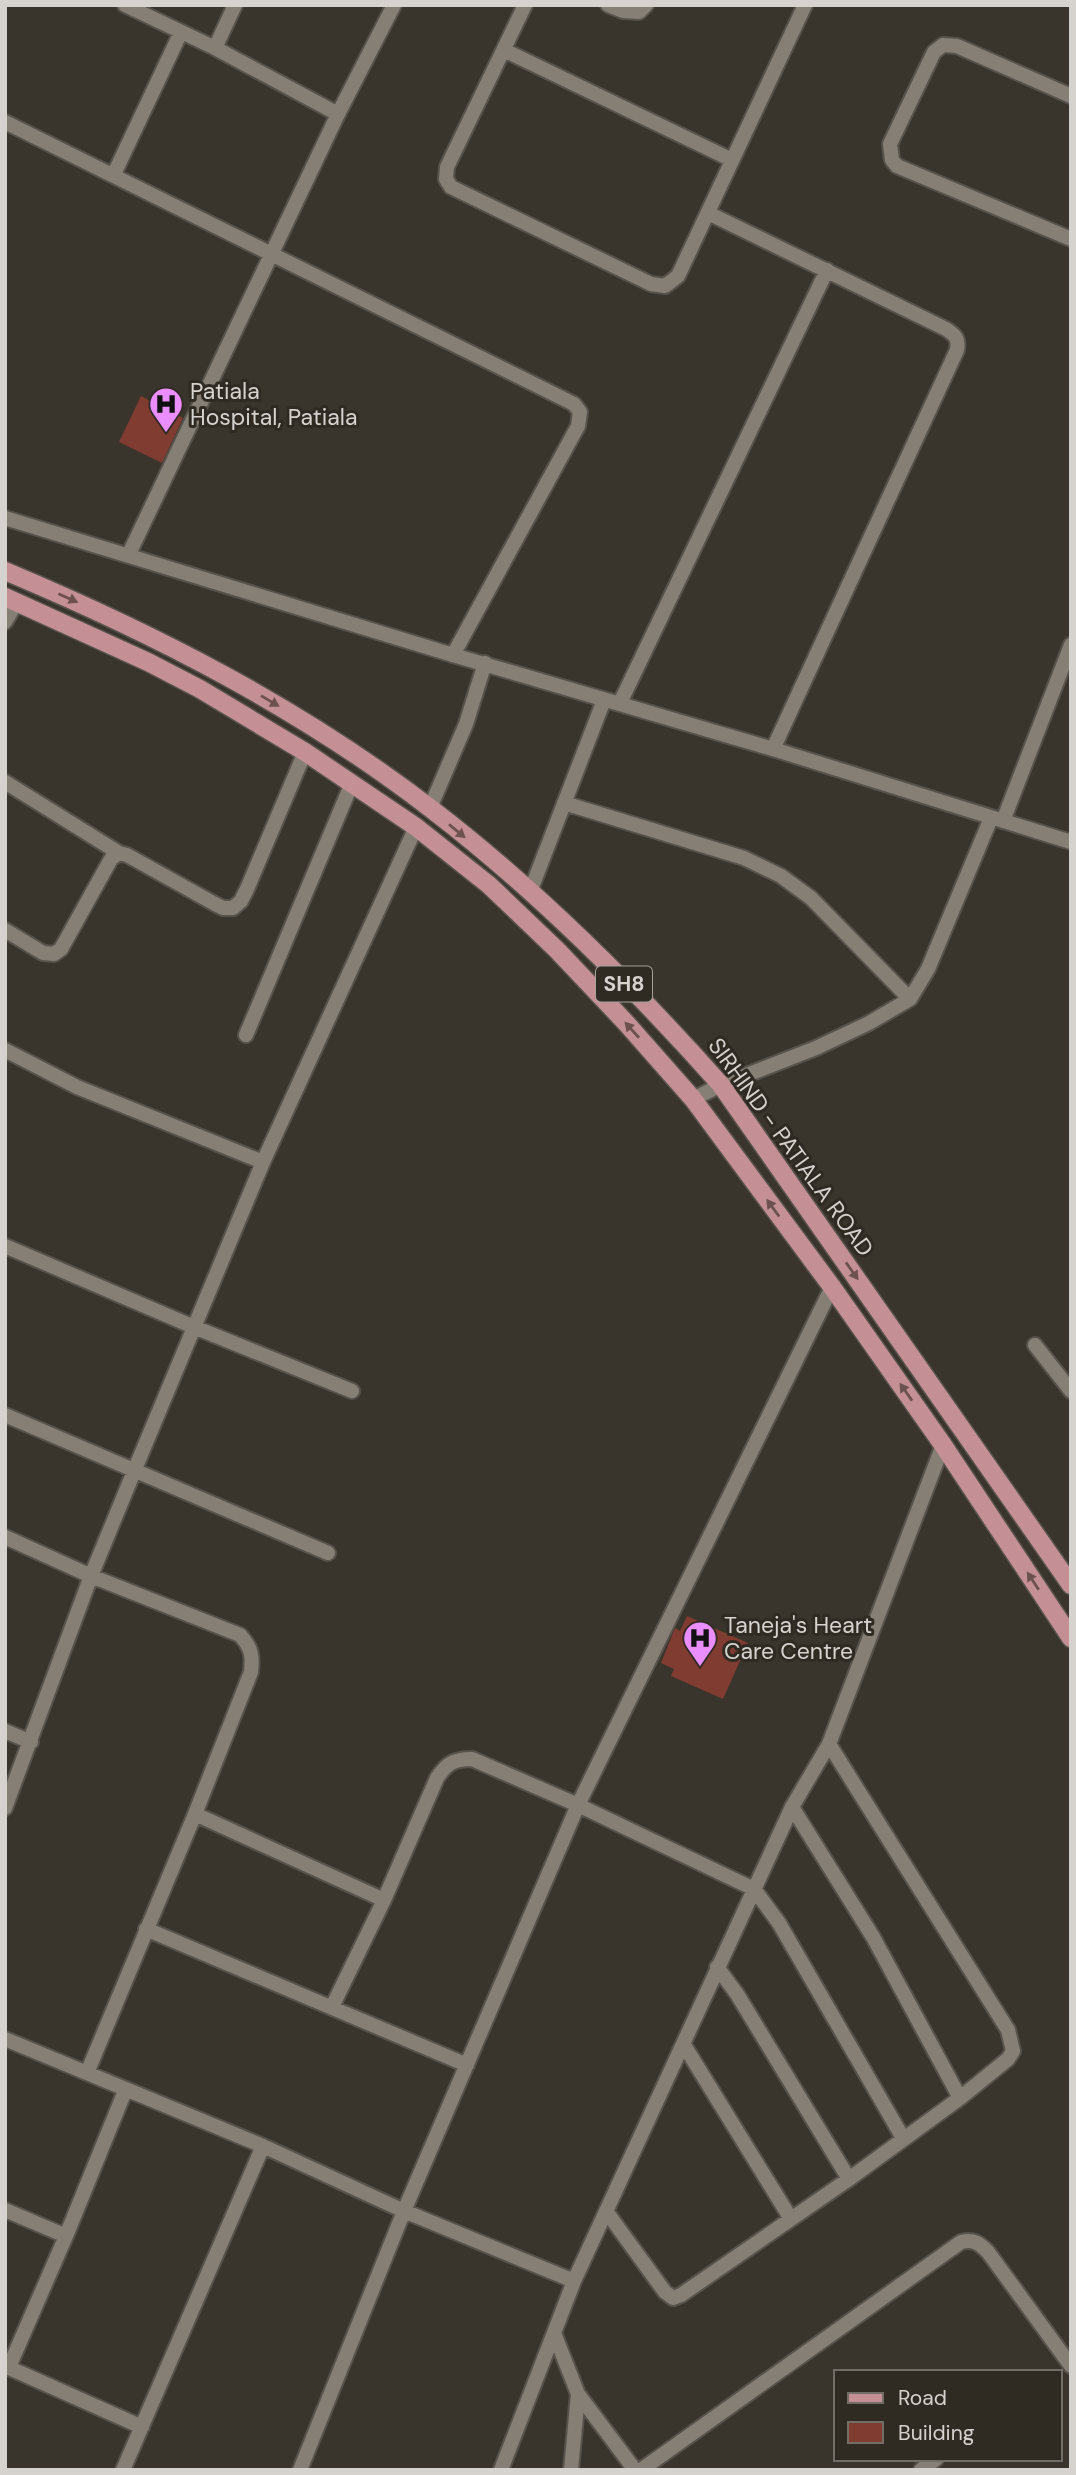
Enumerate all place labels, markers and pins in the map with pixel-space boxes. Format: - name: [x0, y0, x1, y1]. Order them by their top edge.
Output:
- place label: Patiala Hospital, Patiala: [190, 376, 357, 432]
- hospital icon: Patiala Hospital, Patiala: [147, 385, 185, 434]
- place label: Taneja's Heart Care Centre: [724, 1610, 872, 1666]
- hospital icon: Taneja's Heart Care Centre: [681, 1619, 719, 1668]

